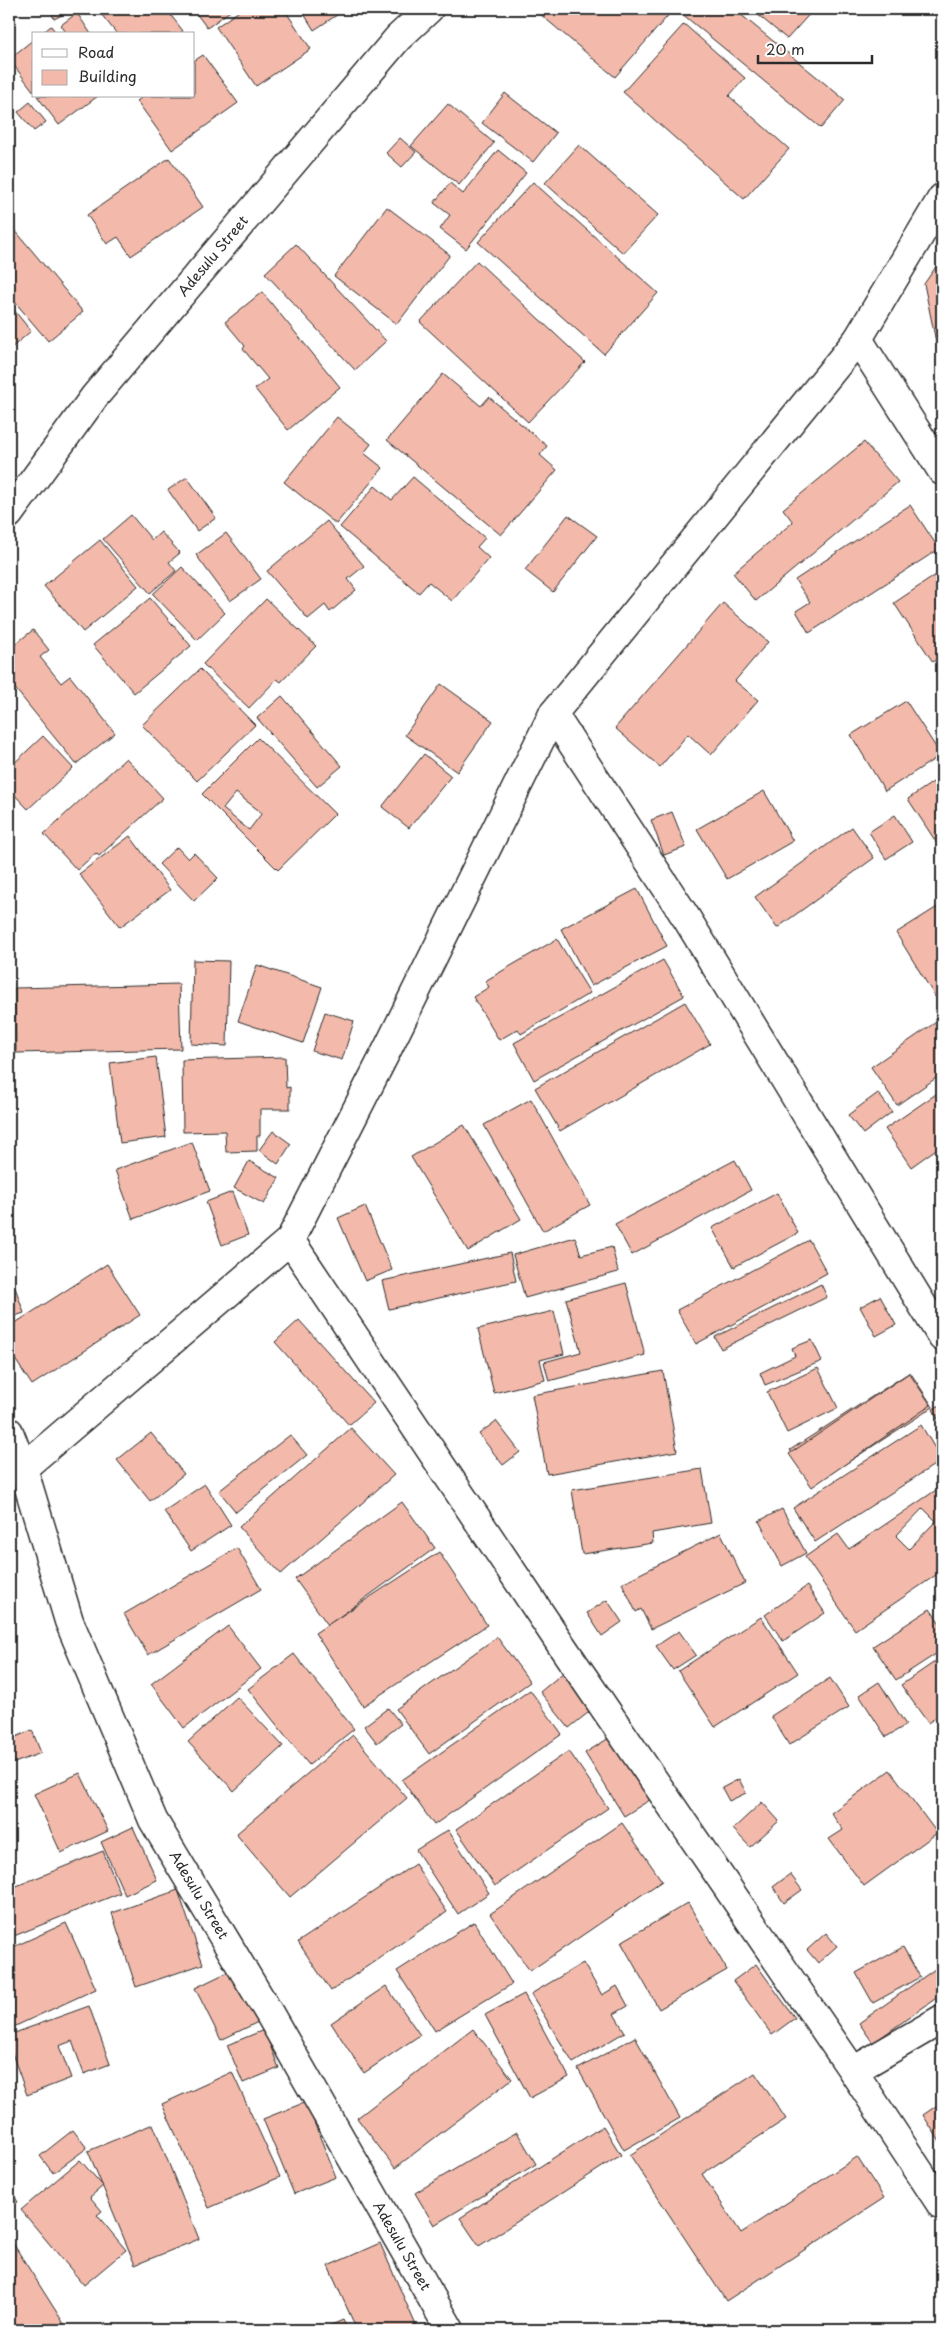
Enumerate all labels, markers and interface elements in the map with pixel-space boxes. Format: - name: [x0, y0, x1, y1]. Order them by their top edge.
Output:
- legend: [32, 32, 195, 98]
- scale bar: [758, 32, 872, 64]
- text: 20 m: [766, 37, 805, 60]
- text: Road: [78, 40, 114, 63]
- text: Building: [78, 64, 137, 87]
- street label: Adesulu Street: [172, 210, 253, 301]
- street label: Adesulu Street: [165, 1847, 234, 1943]
- street label: Adesulu Street: [368, 2197, 437, 2294]

